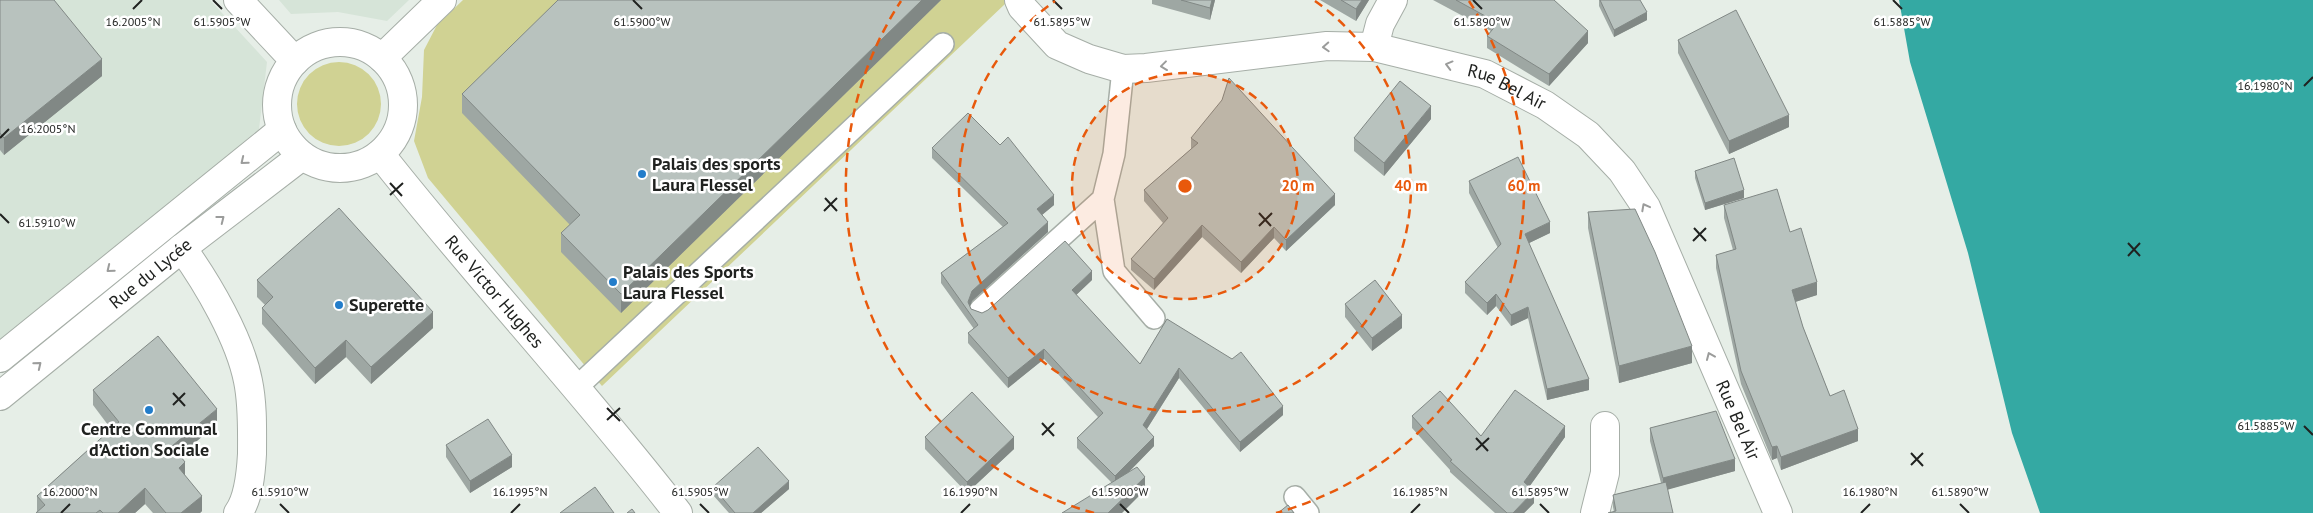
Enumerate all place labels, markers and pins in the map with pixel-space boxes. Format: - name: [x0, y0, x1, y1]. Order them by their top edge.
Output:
- place label: Palais des sports Laura Flessel: [652, 152, 781, 196]
- marker: Palais des sports Laura Flessel: [636, 168, 648, 180]
- centre of rings: [1176, 177, 1194, 195]
- place label: Palais des Sports Laura Flessel: [623, 260, 754, 304]
- marker: Palais des Sports Laura Flessel: [607, 276, 619, 288]
- place label: Superette: [349, 293, 424, 316]
- marker: Superette: [333, 299, 345, 311]
- marker: Centre Communal d’Action Sociale: [143, 404, 155, 416]
- place label: Centre Communal d’Action Sociale: [81, 417, 218, 461]

